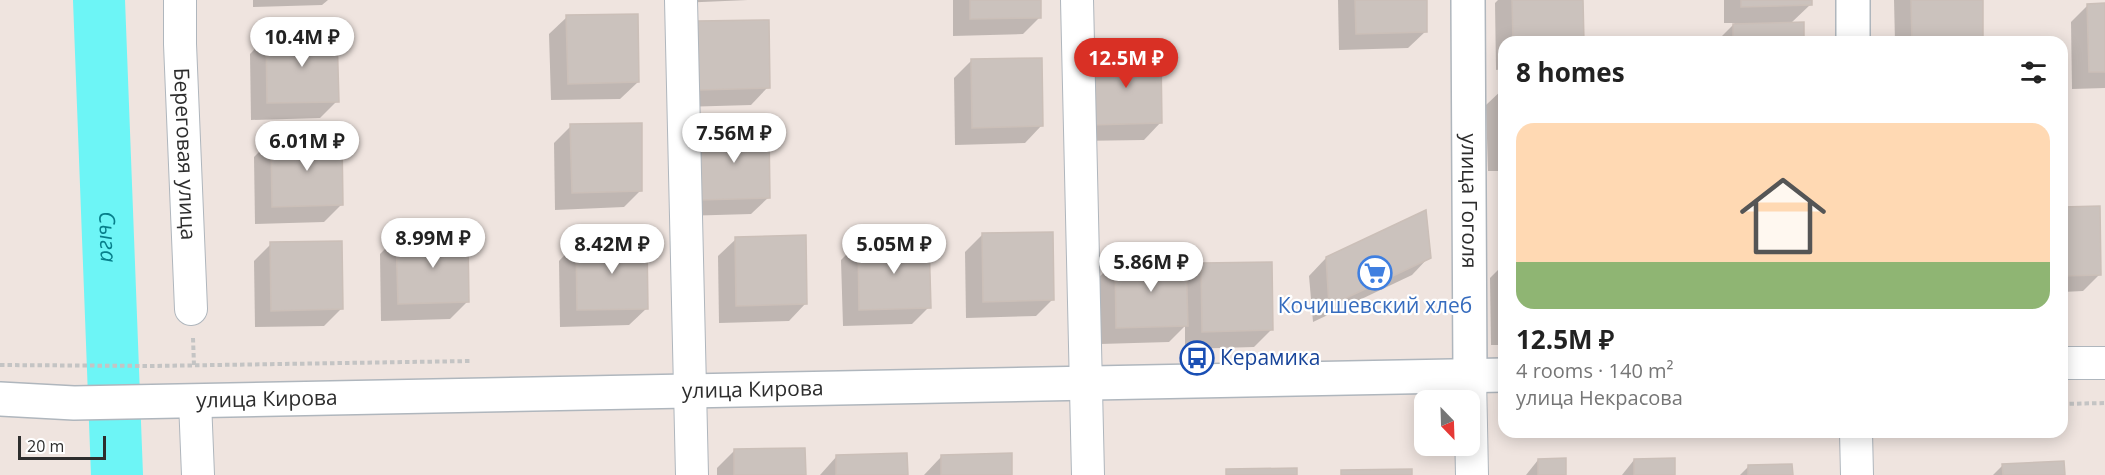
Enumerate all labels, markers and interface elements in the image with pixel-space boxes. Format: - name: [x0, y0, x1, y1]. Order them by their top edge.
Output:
- pin: 10.4M ₽: [247, 17, 357, 68]
- text: 10.4M ₽: [264, 23, 340, 50]
- pin: 12.5M ₽: [1071, 38, 1181, 89]
- text: 12.5M ₽: [1088, 44, 1164, 71]
- text: 8 homes: [1516, 54, 1625, 90]
- icon: filters: [2017, 56, 2050, 89]
- street label: Береговая улица: [168, 67, 203, 241]
- pin: 7.56M ₽: [679, 113, 789, 164]
- text: 7.56M ₽: [696, 119, 772, 146]
- pin: 6.01M ₽: [252, 121, 362, 172]
- text: 6.01M ₽: [269, 127, 345, 154]
- street label: улица Гоголя: [1456, 133, 1484, 269]
- icon: home: [1729, 162, 1837, 270]
- water label: Сыга: [93, 211, 125, 263]
- pin: 8.99M ₽: [378, 218, 488, 269]
- text: 8.99M ₽: [395, 224, 471, 251]
- pin: 8.42M ₽: [557, 224, 667, 275]
- pin: 5.05M ₽: [839, 224, 949, 275]
- text: 8.42M ₽: [574, 230, 650, 257]
- text: 5.05M ₽: [856, 230, 932, 257]
- pin: 5.86M ₽: [1096, 242, 1206, 293]
- text: 5.86M ₽: [1113, 248, 1189, 275]
- supermarket icon: Кочишевский хлеб: [1357, 255, 1393, 291]
- place label: Кочишевский хлеб: [1278, 291, 1472, 319]
- text: 12.5M ₽: [1516, 321, 1614, 357]
- bus stop icon: Керамика: [1179, 340, 1215, 376]
- place label: Керамика: [1220, 343, 1320, 371]
- text: 4 rooms · 140 m²: [1516, 357, 1674, 384]
- street label: улица Кирова: [682, 373, 824, 404]
- street label: улица Кирова: [196, 383, 338, 414]
- text: улица Некрасова: [1516, 384, 1683, 411]
- north arrow: [1414, 390, 1480, 456]
- map controls: [1414, 390, 1480, 456]
- scale bar: [18, 433, 106, 460]
- text: 20 m: [27, 435, 64, 457]

